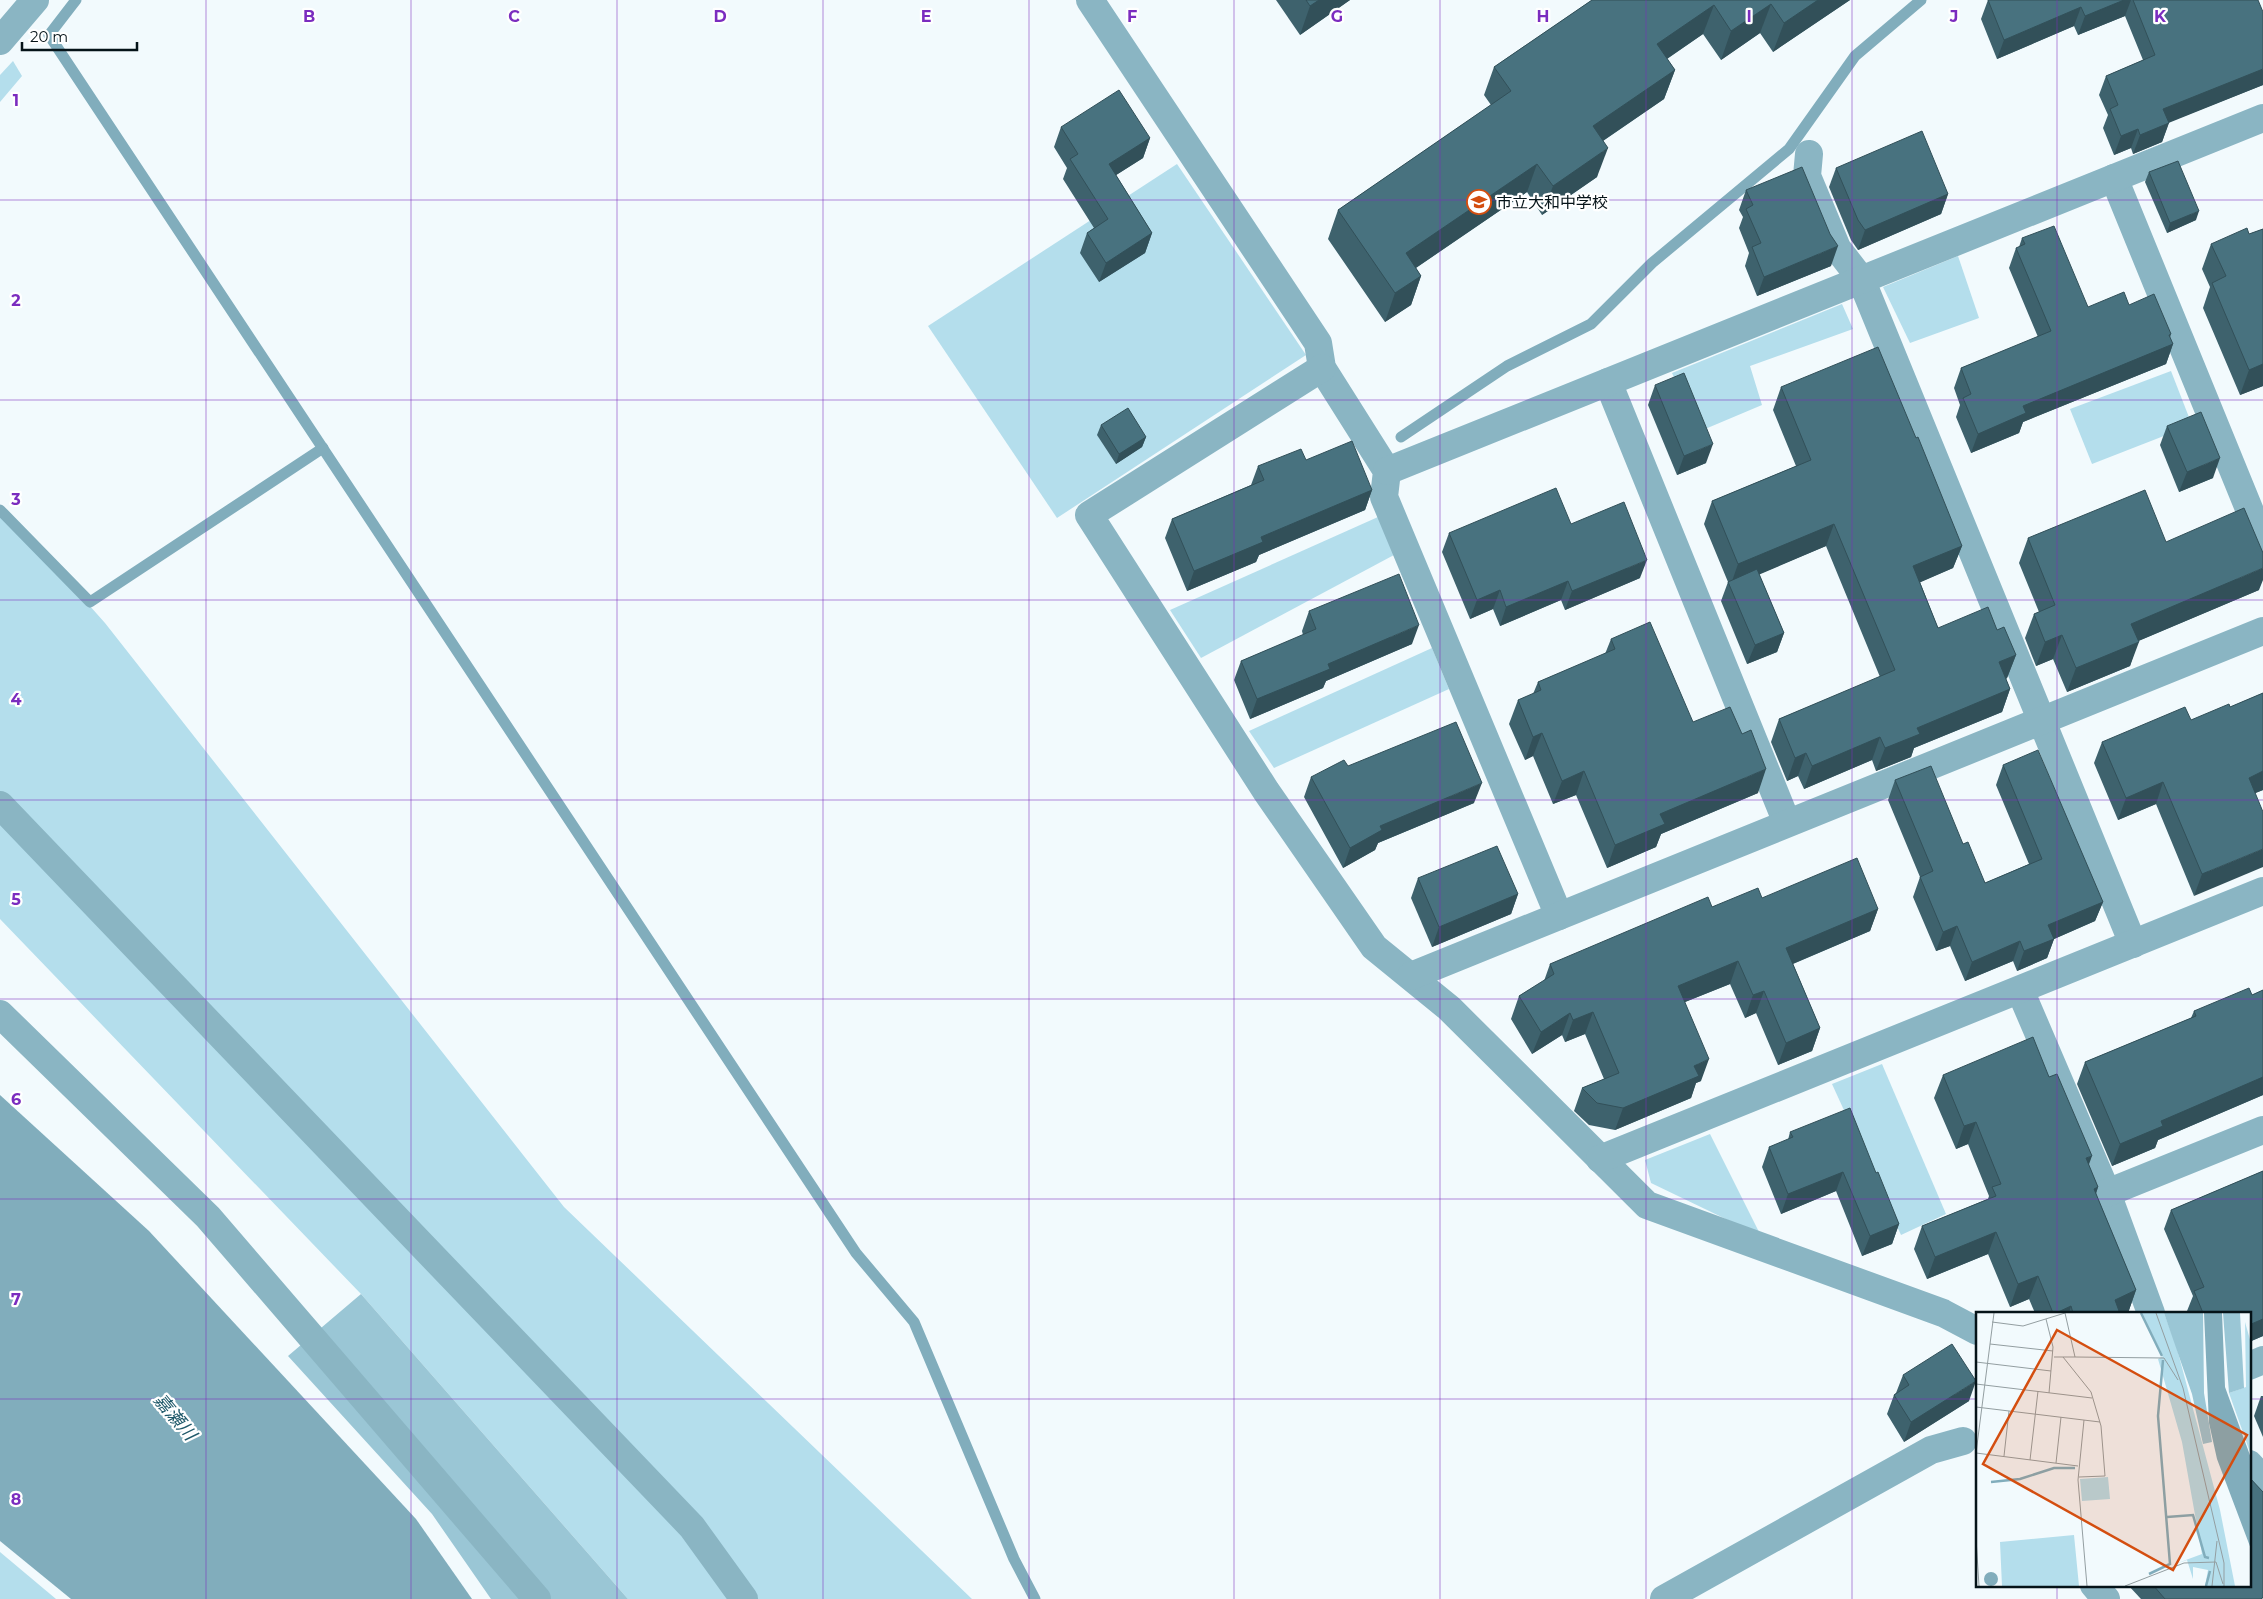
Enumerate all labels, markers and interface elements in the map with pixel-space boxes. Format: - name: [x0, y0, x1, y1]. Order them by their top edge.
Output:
- text: B: [303, 7, 315, 26]
- text: C: [508, 7, 520, 26]
- text: D: [713, 7, 727, 26]
- text: E: [921, 7, 931, 26]
- text: F: [1127, 7, 1137, 26]
- text: G: [1331, 7, 1343, 26]
- text: H: [1537, 7, 1549, 26]
- text: I: [1746, 7, 1752, 26]
- text: J: [1949, 7, 1958, 26]
- text: K: [2154, 7, 2167, 26]
- scale bar: [22, 20, 138, 52]
- text: 20 m: [30, 27, 68, 46]
- text: 1: [13, 91, 19, 110]
- school or university icon: 市立大和中学校: [1466, 189, 1492, 215]
- place label: 市立大和中学校: [1496, 193, 1608, 212]
- text: 2: [11, 291, 21, 310]
- text: 3: [10, 490, 21, 509]
- text: 4: [10, 690, 22, 709]
- text: 5: [11, 890, 21, 909]
- text: 6: [11, 1090, 21, 1109]
- text: 7: [11, 1290, 21, 1309]
- inset map: [1976, 1312, 2250, 1586]
- water label: 嘉瀬川: [149, 1389, 202, 1446]
- text: 8: [11, 1490, 21, 1509]

